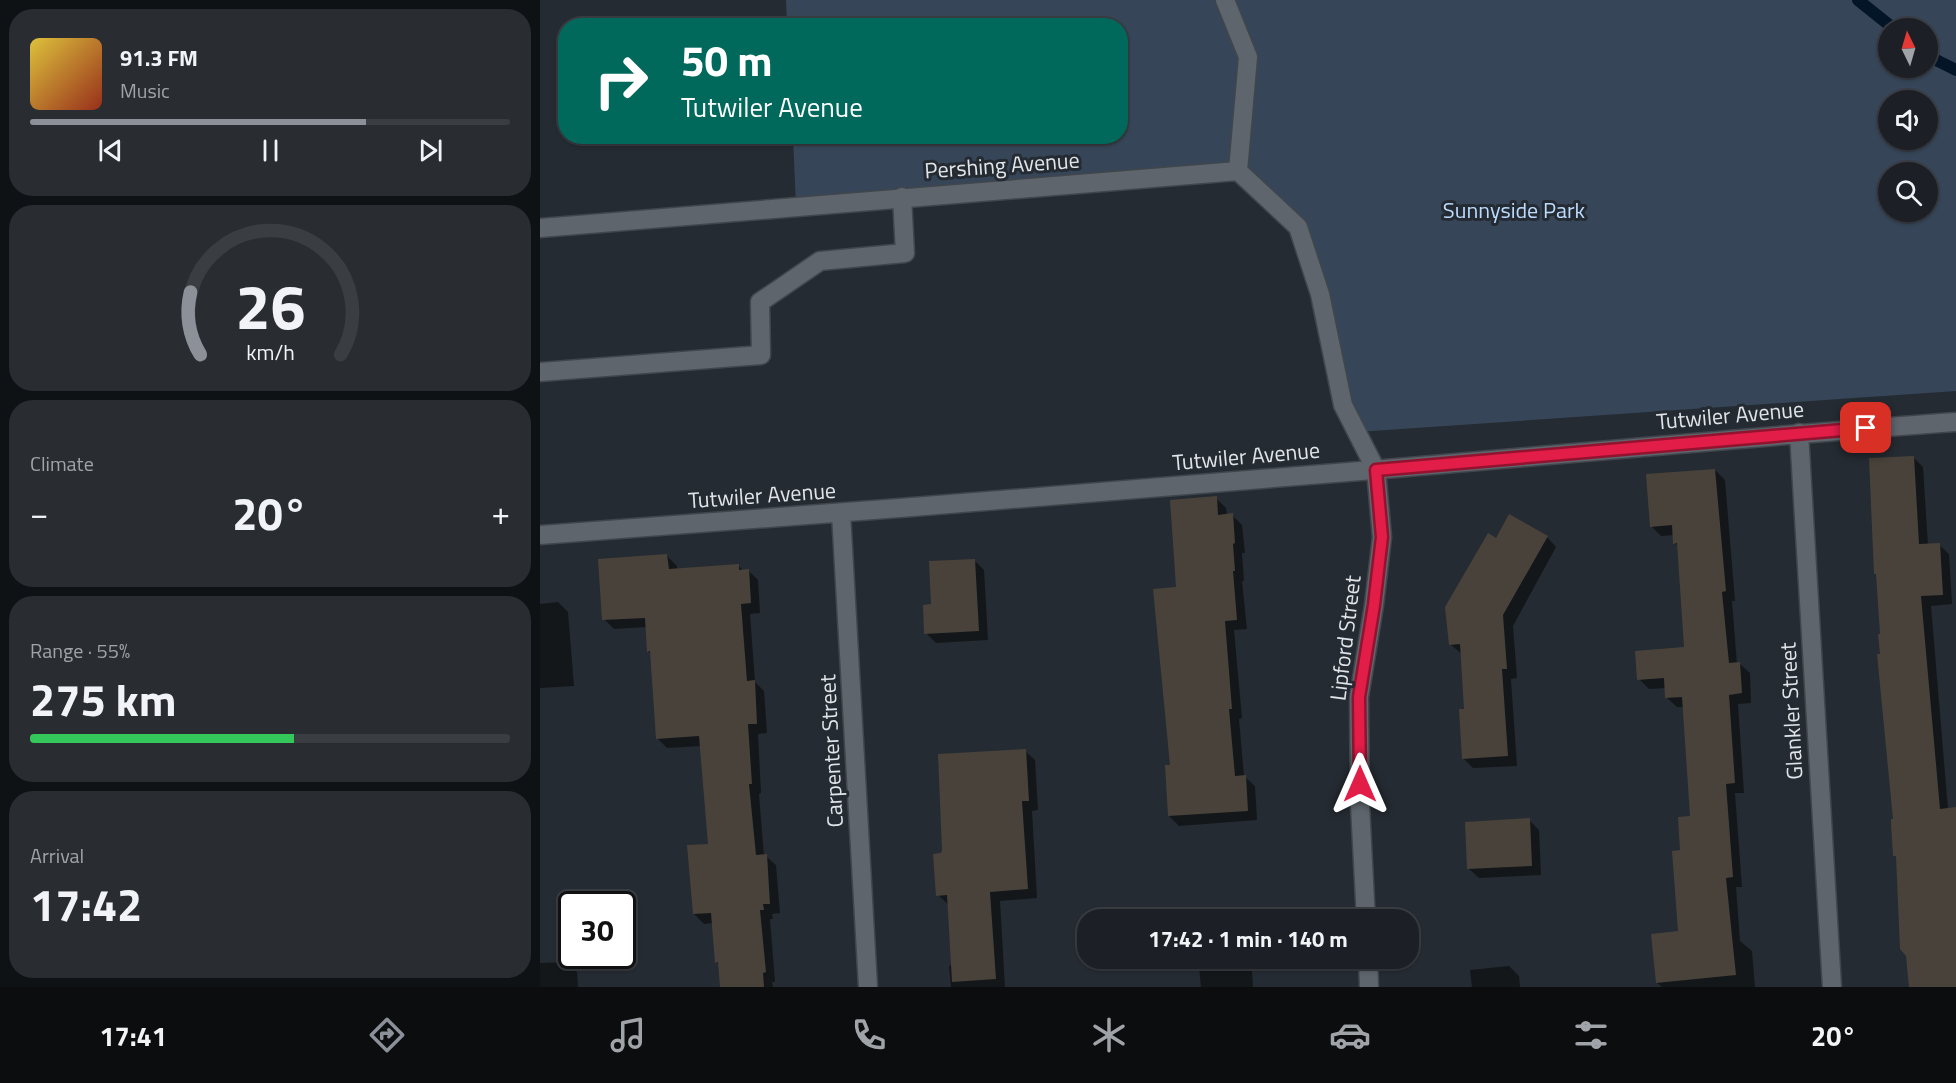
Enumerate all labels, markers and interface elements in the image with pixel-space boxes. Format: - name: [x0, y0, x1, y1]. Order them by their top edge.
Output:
- north arrow: [1878, 18, 1938, 78]
- map controls: [1878, 18, 1938, 222]
- text: 50 m: [681, 28, 773, 92]
- text: 91.3 FM: [120, 41, 198, 75]
- icon: right: [582, 42, 660, 120]
- text: Music: [120, 75, 170, 106]
- text: Tutwiler Avenue: [681, 86, 863, 127]
- button: sound: [1878, 90, 1938, 150]
- icon: previous: [94, 134, 127, 167]
- icon: pause: [254, 134, 287, 167]
- icon: next: [414, 134, 447, 167]
- street label: Pershing Avenue: [923, 143, 1081, 187]
- button: search: [1878, 162, 1938, 222]
- park label: Sunnyside Park: [1443, 193, 1586, 227]
- text: 26: [235, 258, 305, 353]
- text: km/h: [246, 336, 294, 368]
- street label: Tutwiler Avenue: [1655, 392, 1805, 438]
- pin: [1840, 402, 1891, 453]
- icon: arrive: [1849, 411, 1882, 444]
- street label: Tutwiler Avenue: [1171, 433, 1321, 479]
- text: Climate: [30, 448, 94, 479]
- street label: Tutwiler Avenue: [687, 473, 837, 517]
- text: 20°: [232, 479, 308, 547]
- text: −: [30, 488, 48, 538]
- text: +: [492, 488, 510, 538]
- street label: Lipford Street: [1320, 573, 1370, 703]
- text: Range · 55%: [30, 635, 130, 666]
- street label: Glankler Street: [1770, 641, 1812, 780]
- text: 275 km: [30, 665, 176, 733]
- street label: Carpenter Street: [810, 673, 852, 828]
- position arrow: [1328, 752, 1392, 816]
- text: Arrival: [30, 840, 84, 871]
- text: 17:42: [30, 870, 142, 938]
- speed limit sign: 30: [558, 891, 636, 969]
- text: 17:42 · 1 min · 140 m: [1148, 922, 1348, 956]
- icon: directions: [366, 1014, 408, 1056]
- icon: music: [607, 1014, 649, 1056]
- icon: phone: [848, 1014, 890, 1056]
- icon: climate: [1088, 1014, 1130, 1056]
- icon: car: [1329, 1014, 1371, 1056]
- icon: filters: [1570, 1014, 1612, 1056]
- text: 17:41: [99, 1015, 167, 1056]
- text: 20°: [1811, 1015, 1856, 1056]

